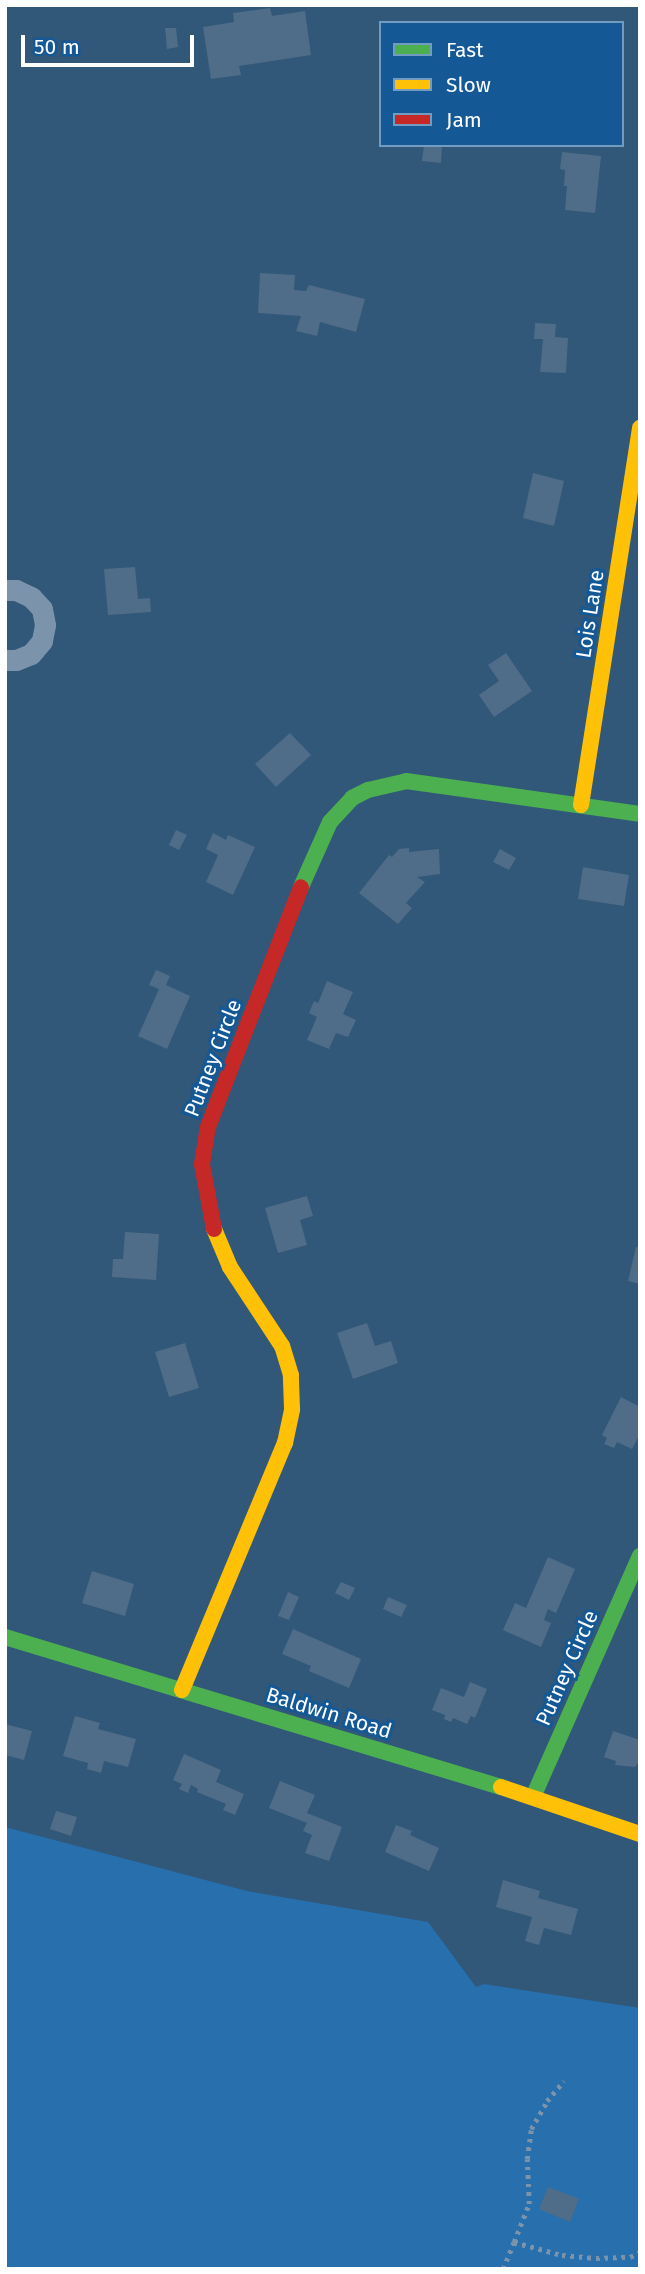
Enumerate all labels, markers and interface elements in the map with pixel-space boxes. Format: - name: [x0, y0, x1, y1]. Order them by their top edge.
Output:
- scale bar: [24, 21, 198, 65]
- legend: [379, 21, 624, 147]
- text: 50 m: [34, 34, 80, 60]
- text: Fast: [446, 37, 484, 63]
- text: Slow: [446, 72, 491, 98]
- text: Jam: [446, 107, 482, 133]
- street label: Lois Lane: [571, 568, 609, 660]
- street label: Putney Circle: [179, 996, 247, 1120]
- street label: Putney Circle: [530, 1606, 604, 1730]
- street label: Baldwin Road: [263, 1682, 395, 1744]

